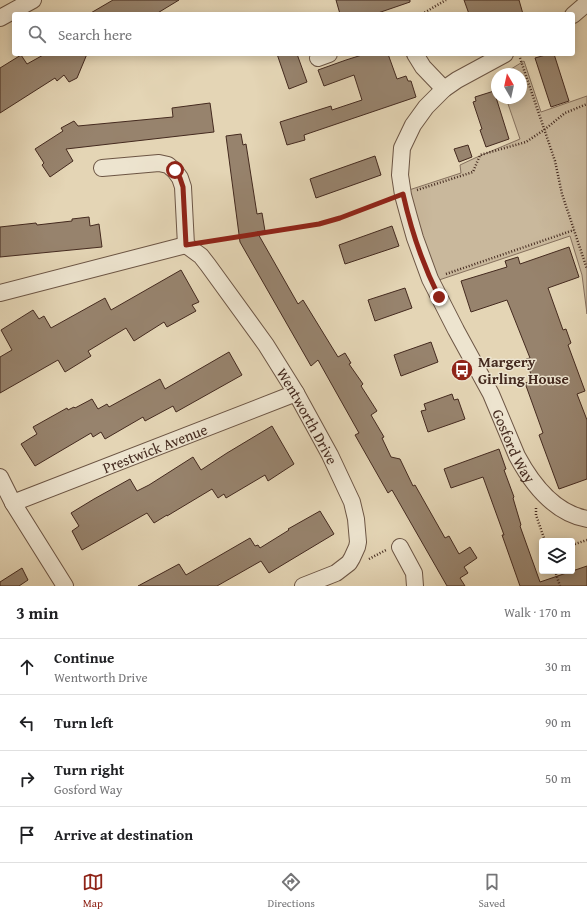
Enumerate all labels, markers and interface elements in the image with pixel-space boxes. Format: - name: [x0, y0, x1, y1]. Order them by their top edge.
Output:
- search box: [12, 12, 575, 56]
- icon: search: [26, 23, 48, 45]
- text: Search here: [58, 24, 132, 45]
- north arrow: [491, 68, 527, 104]
- route start: [166, 161, 184, 179]
- route end: [430, 288, 448, 306]
- place label: Margery Girling House: [478, 351, 569, 389]
- bus stop icon: Margery Girling House: [449, 357, 475, 383]
- street label: Wentworth Drive: [272, 363, 343, 468]
- street label: Gosford Way: [488, 406, 541, 487]
- street label: Prestwick Avenue: [99, 418, 210, 478]
- map controls: [539, 538, 575, 574]
- button: layers: [539, 538, 575, 574]
- text: 3 min: [16, 600, 58, 625]
- text: Walk · 170 m: [504, 603, 571, 622]
- text: Continue: [54, 647, 115, 668]
- icon: ahead: [16, 656, 38, 678]
- text: 30 m: [545, 657, 571, 676]
- text: Wentworth Drive: [54, 668, 147, 687]
- icon: left: [16, 712, 38, 734]
- text: Turn left: [54, 712, 113, 733]
- text: 90 m: [545, 713, 571, 732]
- text: Turn right: [54, 759, 125, 780]
- icon: right: [16, 768, 38, 790]
- text: 50 m: [545, 769, 571, 788]
- text: Gosford Way: [54, 780, 122, 799]
- icon: arrive: [16, 824, 38, 846]
- text: Arrive at destination: [54, 824, 193, 845]
- tab: Map: [82, 871, 104, 911]
- tab: Directions: [268, 871, 315, 911]
- tab: Saved: [478, 871, 505, 911]

